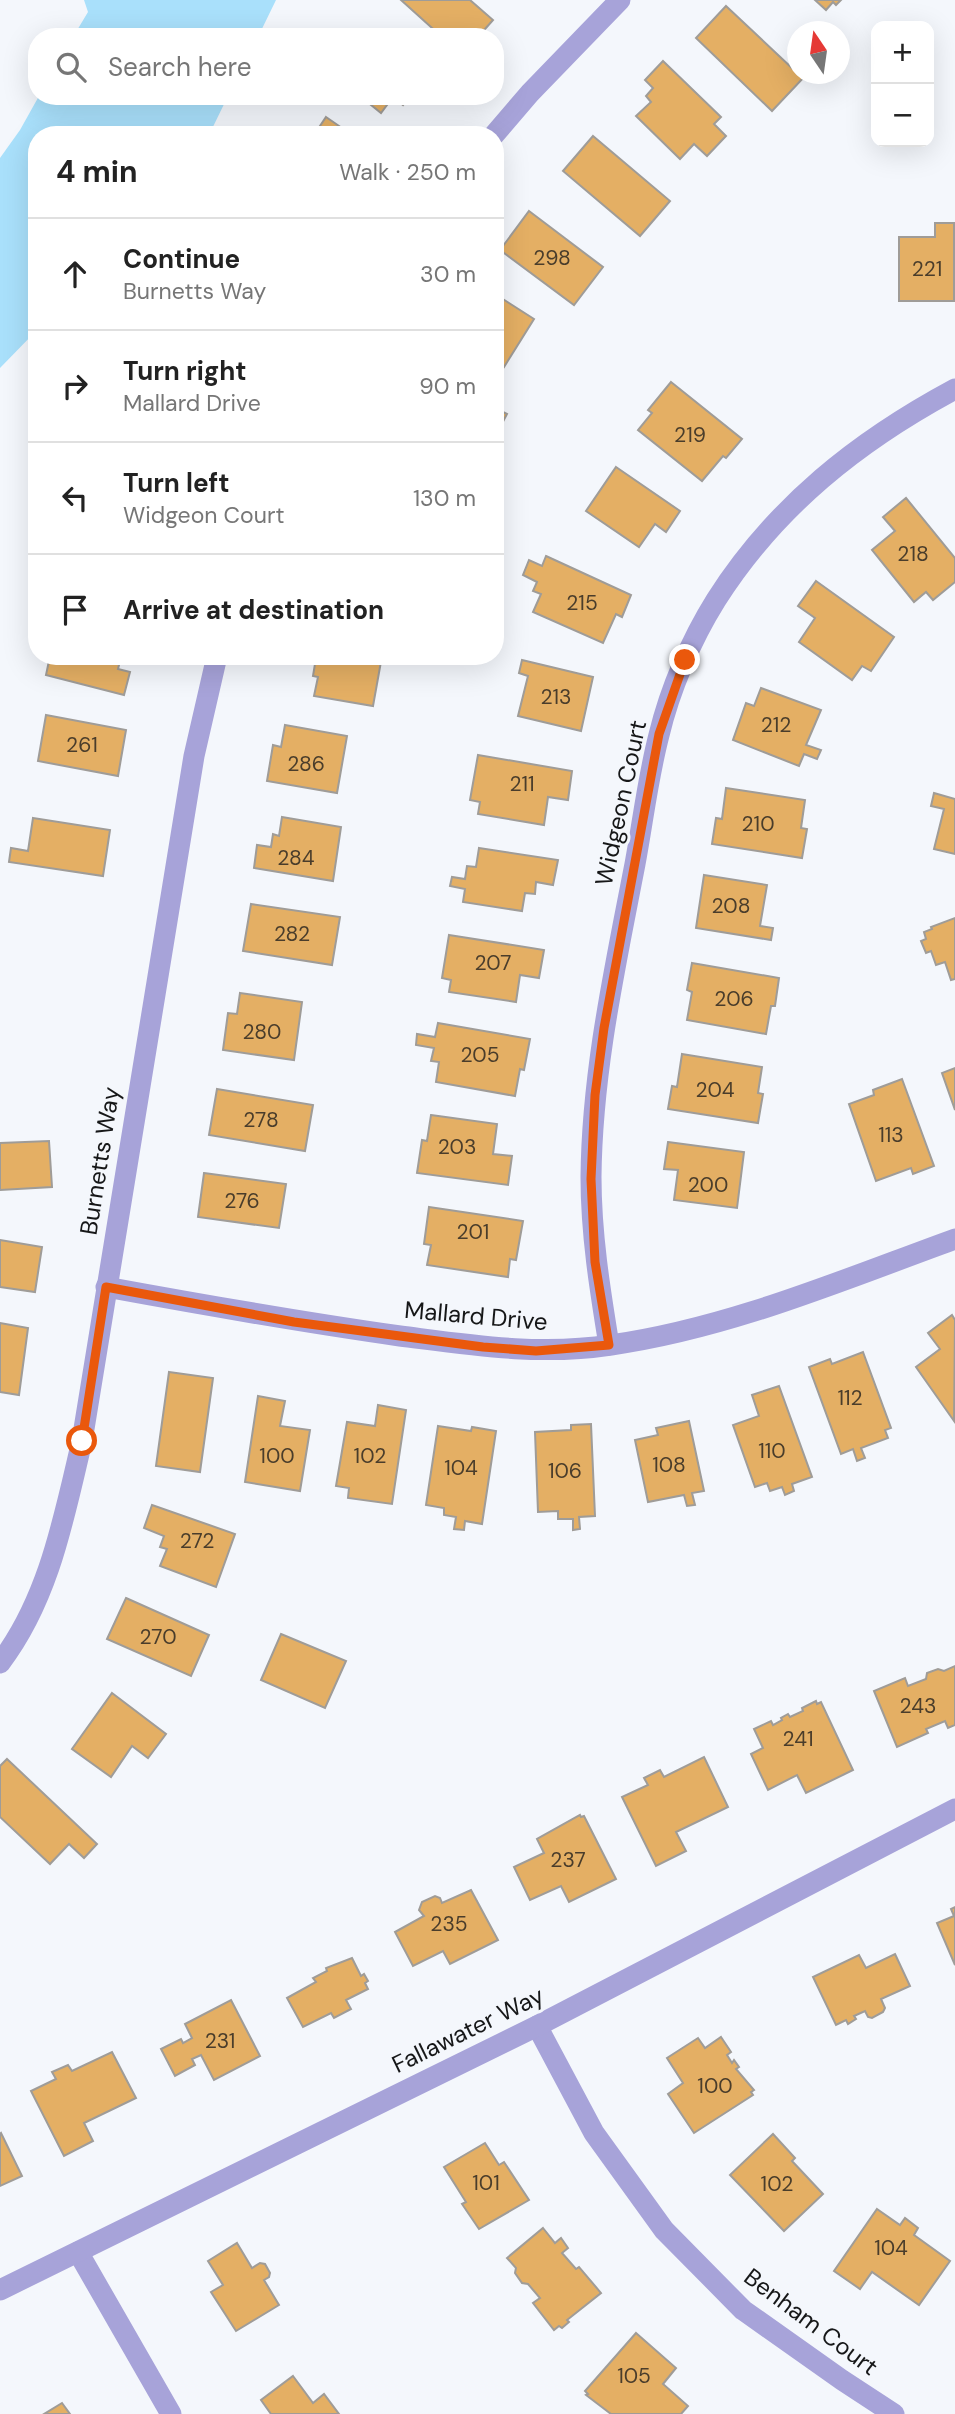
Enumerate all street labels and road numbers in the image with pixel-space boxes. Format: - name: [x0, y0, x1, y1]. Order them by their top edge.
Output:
- street label: Widgeon Court: [588, 717, 653, 889]
- street label: Burnetts Way: [73, 1085, 127, 1237]
- street label: Mallard Drive: [403, 1294, 549, 1337]
- street label: Fallawater Way: [387, 1979, 549, 2080]
- street label: Benham Court: [738, 2261, 885, 2382]

